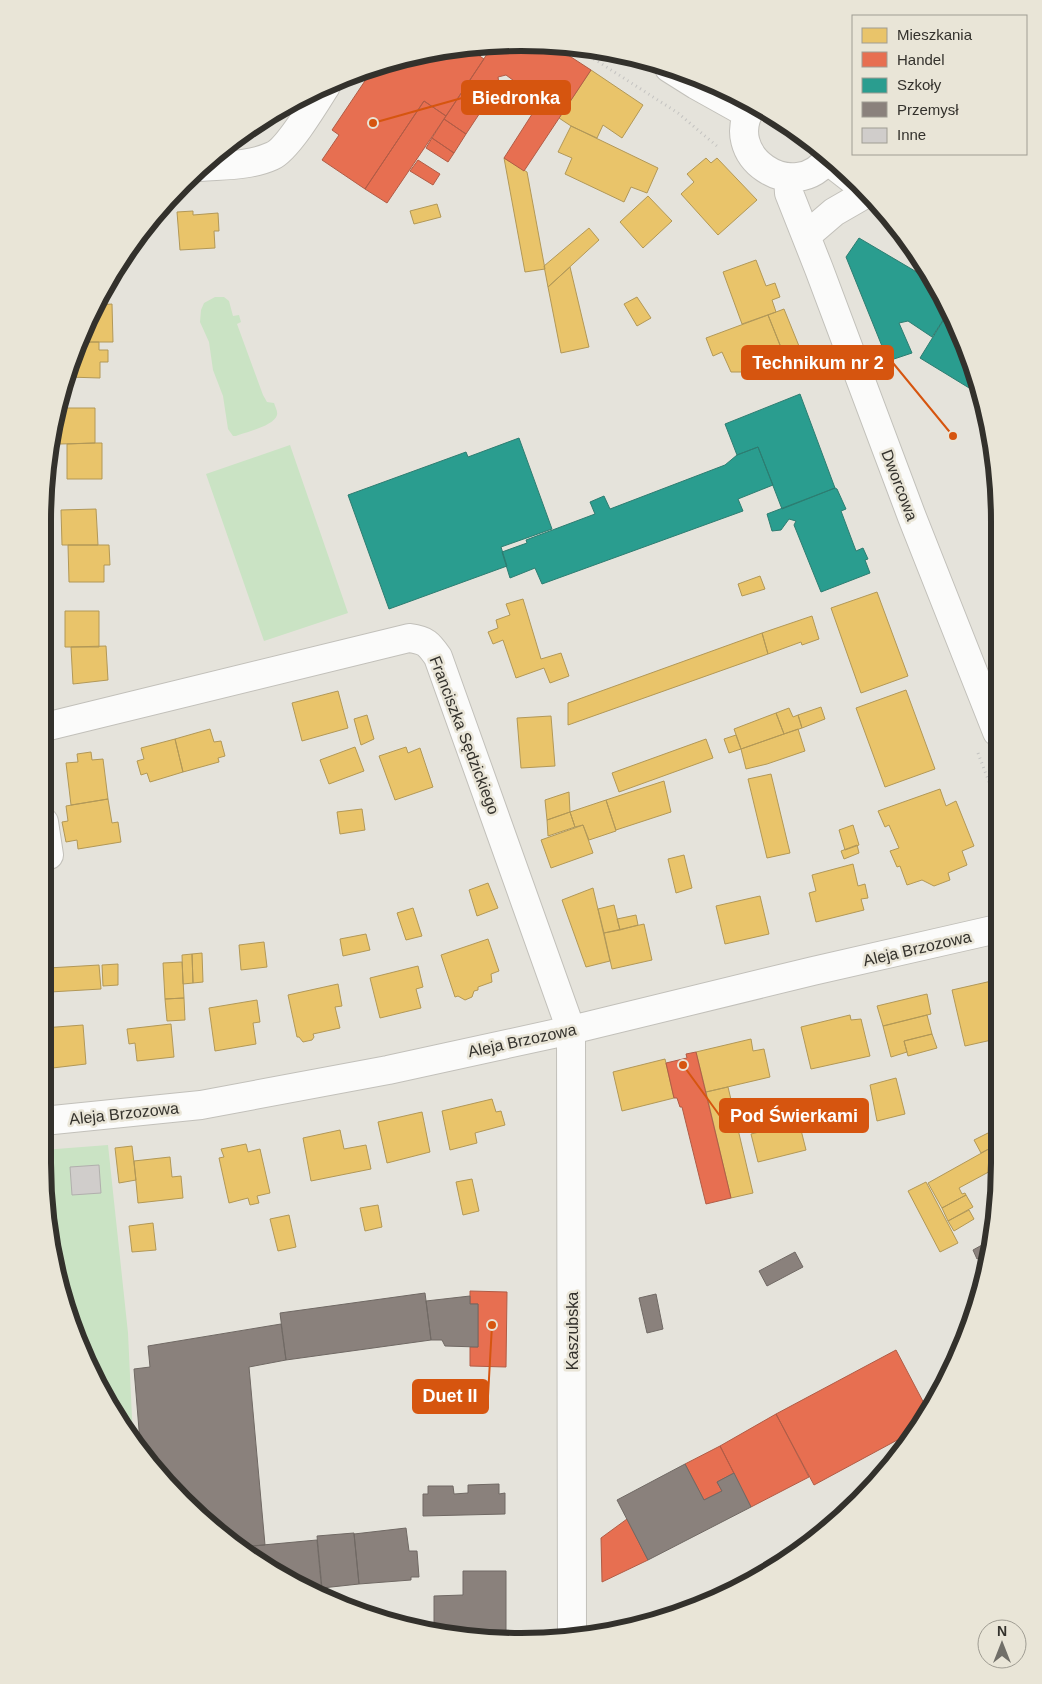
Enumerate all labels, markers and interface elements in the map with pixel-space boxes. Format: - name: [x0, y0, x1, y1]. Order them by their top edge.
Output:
- legend: [852, 15, 1027, 155]
- text: Mieszkania: [897, 26, 973, 43]
- text: Handel: [897, 51, 945, 68]
- text: Szkoły: [897, 76, 942, 93]
- callout: Biedronka: [462, 81, 570, 114]
- text: Biedronka: [472, 88, 561, 108]
- text: Przemysł: [897, 101, 959, 118]
- text: Inne: [897, 126, 926, 143]
- callout: Technikum nr 2: [742, 346, 893, 379]
- text: Technikum nr 2: [752, 353, 884, 373]
- street label: Dworcowa: [878, 447, 921, 523]
- street label: Franciszka Sędzickiego: [426, 654, 503, 817]
- street label: Aleja Brzozowa: [861, 928, 973, 969]
- street label: Aleja Brzozowa: [466, 1021, 578, 1060]
- street label: Aleja Brzozowa: [68, 1099, 180, 1128]
- callout: Pod Świerkami: [720, 1099, 868, 1132]
- text: Pod Świerkami: [730, 1105, 858, 1126]
- street label: Kaszubska: [564, 1292, 581, 1370]
- callout: Duet II: [413, 1380, 488, 1413]
- text: Duet II: [422, 1386, 478, 1406]
- north arrow: [977, 1619, 1027, 1669]
- text: N: [997, 1623, 1007, 1639]

